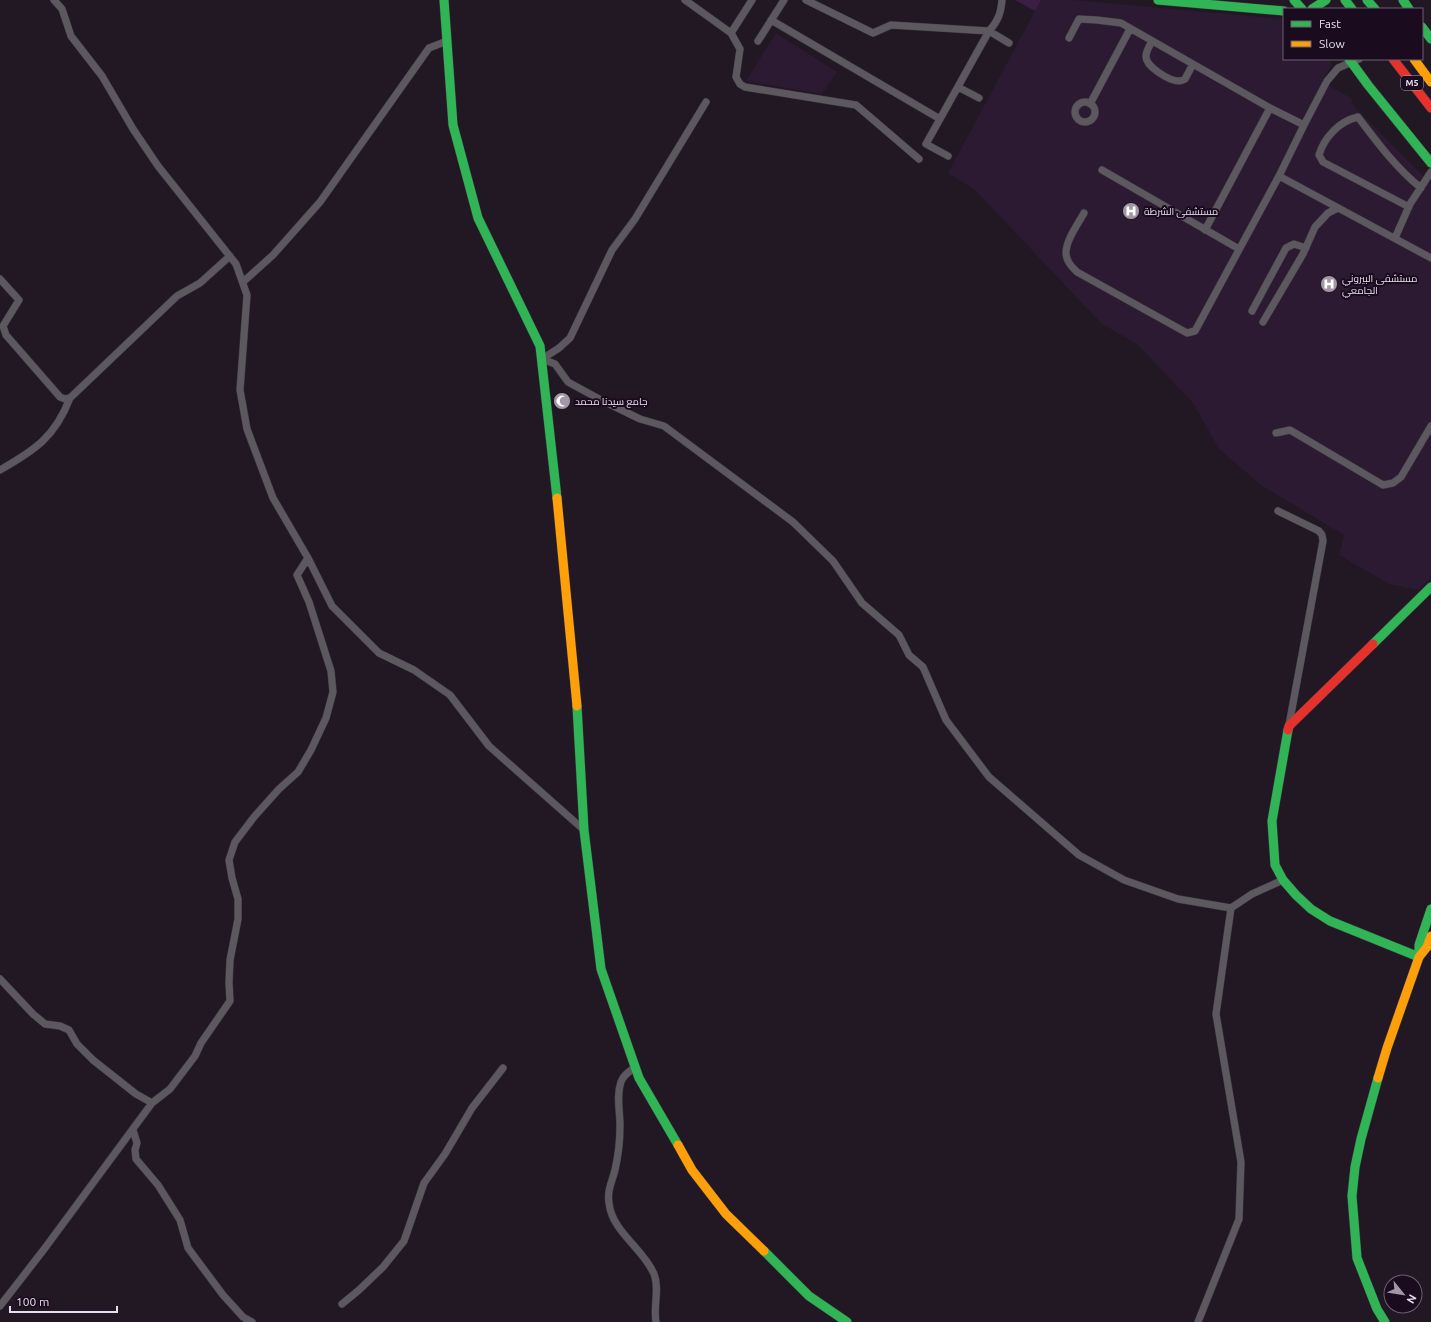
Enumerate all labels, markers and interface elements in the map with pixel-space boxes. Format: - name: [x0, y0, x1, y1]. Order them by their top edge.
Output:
- legend: [1283, 8, 1423, 60]
- text: Fast: [1319, 17, 1341, 30]
- text: Slow: [1319, 37, 1345, 50]
- road number: M5: [1401, 76, 1423, 90]
- hospital icon: مستشفى الشرطة: [1121, 201, 1141, 221]
- place label: مستشفى الشرطة: [1144, 206, 1218, 218]
- place label: مستشفى البيروني الجامعي: [1342, 273, 1417, 298]
- hospital icon: مستشفى البيروني الجامعي: [1319, 274, 1339, 294]
- mosque icon: جامع سيدنا محمد: [552, 391, 572, 411]
- place label: جامع سيدنا محمد: [575, 396, 648, 408]
- north arrow: [1383, 1274, 1423, 1314]
- scale bar: [10, 1288, 117, 1314]
- text: N: [1404, 1292, 1419, 1306]
- text: 100 m: [16, 1295, 49, 1308]

